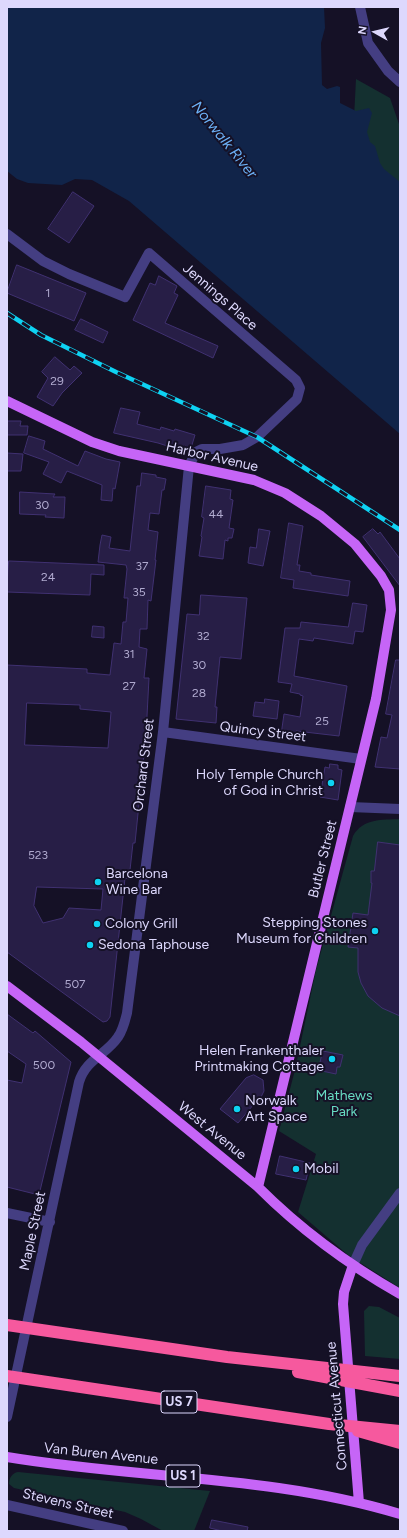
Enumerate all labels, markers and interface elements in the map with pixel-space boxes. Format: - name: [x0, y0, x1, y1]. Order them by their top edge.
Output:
- north arrow: [355, 12, 395, 52]
- text: N: [356, 25, 370, 35]
- water label: Norwalk River: [187, 98, 261, 182]
- street label: Jennings Place: [179, 260, 261, 334]
- house number: 1: [46, 286, 50, 300]
- house number: 29: [50, 374, 64, 388]
- street label: Harbor Avenue: [164, 438, 260, 476]
- house number: 30: [35, 498, 49, 512]
- house number: 44: [209, 507, 223, 521]
- house number: 37: [136, 559, 148, 573]
- house number: 24: [41, 570, 55, 584]
- house number: 35: [132, 585, 146, 599]
- house number: 32: [196, 629, 210, 643]
- house number: 31: [123, 647, 135, 661]
- house number: 30: [192, 658, 206, 672]
- house number: 27: [122, 679, 136, 693]
- house number: 28: [192, 686, 206, 700]
- house number: 25: [315, 714, 329, 728]
- street label: Orchard Street: [130, 717, 158, 813]
- street label: Quincy Street: [219, 718, 307, 746]
- place label: Holy Temple Church of God in Christ: [196, 767, 323, 800]
- marker: Holy Temple Church of God in Christ: [326, 778, 336, 788]
- street label: Butler Street: [305, 818, 341, 900]
- house number: 523: [28, 848, 48, 862]
- place label: Barcelona Wine Bar: [106, 866, 168, 898]
- marker: Barcelona Wine Bar: [93, 877, 103, 887]
- place label: Stepping Stones Museum for Children: [236, 915, 367, 948]
- place label: Colony Grill: [105, 916, 178, 932]
- marker: Colony Grill: [92, 919, 102, 929]
- marker: Stepping Stones Museum for Children: [370, 926, 380, 936]
- place label: Sedona Taphouse: [98, 937, 209, 953]
- marker: Sedona Taphouse: [85, 940, 95, 950]
- house number: 507: [64, 977, 86, 991]
- place label: Helen Frankenthaler Printmaking Cottage: [195, 1043, 324, 1076]
- marker: Helen Frankenthaler Printmaking Cottage: [327, 1054, 337, 1064]
- house number: 500: [33, 1058, 55, 1072]
- park label: Mathews Park: [315, 1088, 373, 1120]
- place label: Norwalk Art Space: [245, 1093, 307, 1126]
- street label: West Avenue: [174, 1098, 250, 1164]
- marker: Norwalk Art Space: [232, 1104, 242, 1114]
- place label: Mobil: [304, 1161, 338, 1177]
- marker: Mobil: [291, 1164, 301, 1174]
- street label: Maple Street: [16, 1190, 50, 1272]
- street label: Connecticut Avenue: [323, 1341, 351, 1471]
- road number: US 7: [161, 1391, 197, 1413]
- street label: Van Buren Avenue: [43, 1440, 159, 1468]
- road number: US 1: [166, 1465, 200, 1487]
- street label: Stevens Street: [21, 1485, 115, 1523]

